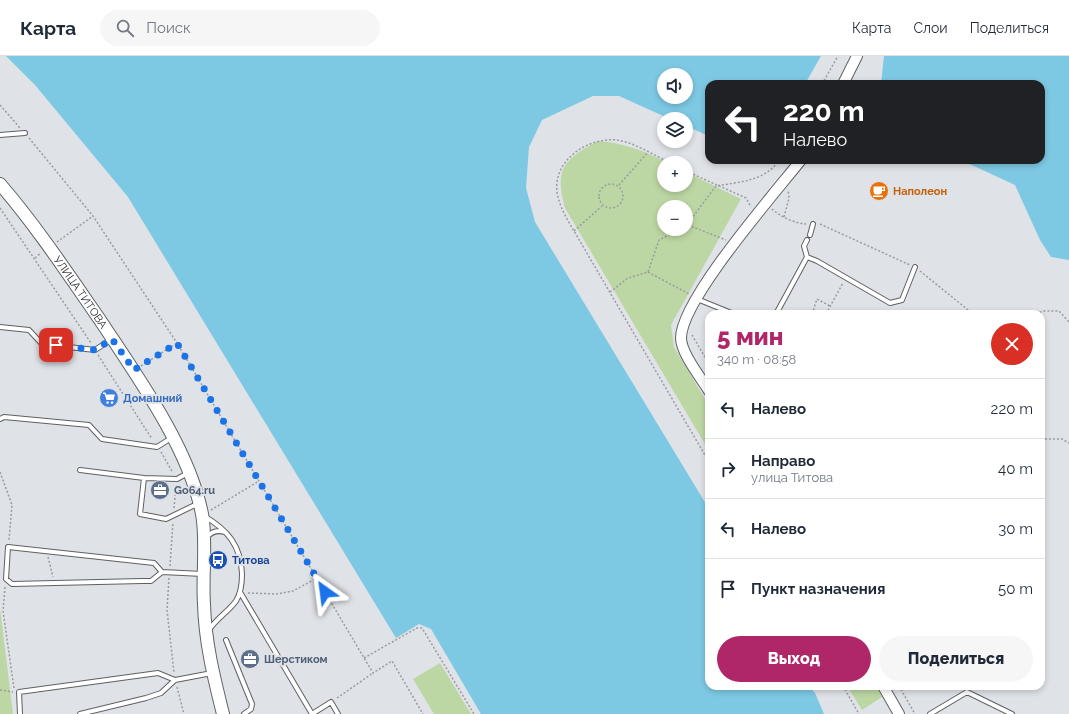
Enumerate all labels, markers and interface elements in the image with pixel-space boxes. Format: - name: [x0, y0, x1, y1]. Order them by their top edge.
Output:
- search box: [100, 10, 380, 46]
- text: Карта: [20, 17, 76, 39]
- icon: search: [114, 17, 136, 39]
- text: Поиск: [146, 19, 191, 37]
- text: Карта: [852, 20, 891, 36]
- text: Слои: [913, 20, 948, 36]
- text: Поделиться: [970, 20, 1049, 36]
- map controls: [657, 68, 693, 236]
- button: sound: [657, 68, 693, 104]
- text: 220 m: [783, 95, 865, 128]
- icon: left: [717, 96, 769, 148]
- button: layers: [657, 112, 693, 148]
- text: Налево: [783, 129, 847, 150]
- button: +: [657, 156, 693, 192]
- cafe icon: Наполеон: [868, 180, 890, 202]
- place label: Наполеон: [893, 185, 947, 198]
- button: −: [657, 200, 693, 236]
- street label: УЛИЦА ТИТОВА: [51, 253, 110, 331]
- text: 5 мин: [717, 322, 783, 351]
- button: close: [991, 323, 1033, 365]
- pin: [39, 328, 73, 362]
- icon: arrive: [45, 334, 67, 356]
- text: 340 m · 08:58: [717, 352, 796, 367]
- supermarket icon: Домашний: [98, 387, 120, 409]
- place label: Домашний: [123, 392, 183, 405]
- icon: left: [717, 398, 739, 420]
- text: Налево: [751, 400, 806, 418]
- text: 220 m: [991, 400, 1033, 418]
- text: Направо: [751, 452, 815, 470]
- icon: right: [717, 458, 739, 480]
- text: 40 m: [998, 460, 1033, 478]
- text: улица Титова: [751, 470, 833, 485]
- office icon: Go64.ru: [149, 479, 171, 501]
- place label: Go64.ru: [174, 484, 215, 497]
- icon: left: [717, 518, 739, 540]
- text: Налево: [751, 520, 806, 538]
- text: 30 m: [998, 520, 1033, 538]
- bus stop icon: Титова: [207, 549, 229, 571]
- place label: Титова: [232, 554, 270, 567]
- position arrow: [304, 571, 346, 613]
- icon: arrive: [717, 578, 739, 600]
- text: Пункт назначения: [751, 580, 885, 598]
- text: 50 m: [998, 580, 1033, 598]
- button: Выход: [717, 636, 871, 682]
- button: Поделиться: [879, 636, 1033, 682]
- office icon: Шерстиком: [239, 648, 261, 670]
- place label: Шерстиком: [264, 653, 328, 666]

